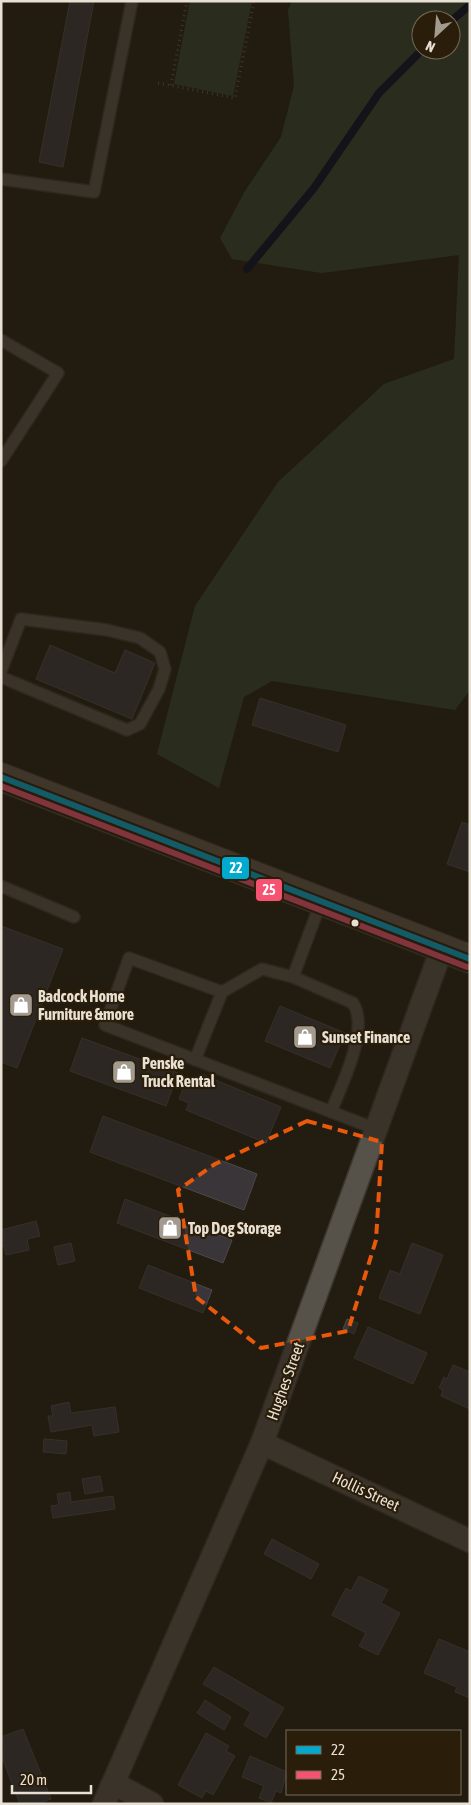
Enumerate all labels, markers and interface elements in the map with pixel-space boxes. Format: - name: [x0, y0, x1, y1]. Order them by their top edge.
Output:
- north arrow: [411, 10, 461, 60]
- text: N: [423, 38, 438, 56]
- line badge: 22: [221, 856, 250, 880]
- text: 22: [229, 860, 243, 876]
- line badge: 25: [255, 878, 283, 902]
- text: 25: [262, 882, 276, 898]
- unlabelled marker: [350, 918, 360, 928]
- place label: Badcock Home Furniture &more: [38, 987, 134, 1023]
- shop icon: Badcock Home Furniture &more: [8, 992, 34, 1018]
- shop icon: Sunset Finance: [292, 1024, 318, 1050]
- place label: Sunset Finance: [322, 1028, 410, 1046]
- place label: Penske Truck Rental: [142, 1054, 216, 1090]
- shop icon: Penske Truck Rental: [111, 1059, 137, 1085]
- shop icon: Top Dog Storage: [157, 1215, 183, 1241]
- place label: Top Dog Storage: [188, 1219, 281, 1237]
- street label: Hughes Street: [263, 1339, 309, 1423]
- street label: Hollis Street: [330, 1468, 403, 1515]
- legend: [286, 1730, 461, 1795]
- text: 22: [331, 1741, 345, 1758]
- scale bar: [12, 1762, 91, 1794]
- text: 25: [331, 1766, 345, 1783]
- text: 20 m: [20, 1771, 47, 1788]

